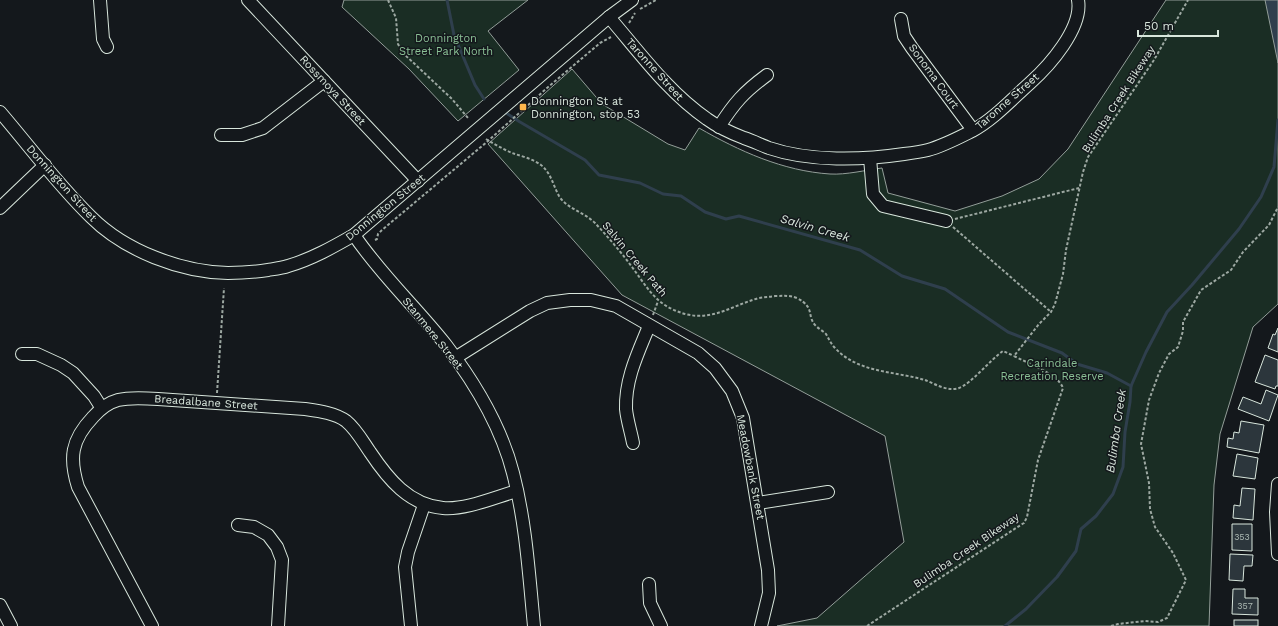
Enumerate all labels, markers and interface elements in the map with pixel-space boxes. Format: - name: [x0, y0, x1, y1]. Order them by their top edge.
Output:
- scale bar: [1138, 12, 1218, 38]
- text: 50 m: [1144, 19, 1174, 33]
- park label: Donnington Street Park North: [399, 32, 493, 58]
- street label: Taronne Street: [623, 35, 686, 104]
- street label: Sonoma Court: [906, 41, 962, 112]
- street label: Bulimba Creek Bikeway: [1079, 43, 1158, 155]
- street label: Rossmoya Street: [297, 53, 369, 128]
- street label: Taronne Street: [973, 70, 1042, 132]
- place label: Donnington St at Donnington, stop 53: [531, 95, 640, 121]
- marker: Donnington St at Donnington, stop 53: [518, 102, 528, 112]
- street label: Donnington Street: [24, 142, 100, 225]
- street label: Donnington Street: [343, 171, 428, 243]
- water label: Salvin Creek: [779, 211, 852, 245]
- street label: Salvin Creek Path: [599, 219, 670, 299]
- street label: Stanmere Street: [400, 295, 466, 372]
- park label: Carindale Recreation Reserve: [1000, 357, 1104, 383]
- water label: Bulimba Creek: [1103, 388, 1129, 474]
- street label: Breadalbane Street: [154, 392, 259, 413]
- street label: Meadowbank Street: [734, 413, 767, 521]
- street label: Bulimba Creek Bikeway: [911, 510, 1022, 591]
- house number: 353: [1234, 532, 1250, 542]
- house number: 357: [1237, 601, 1253, 611]

